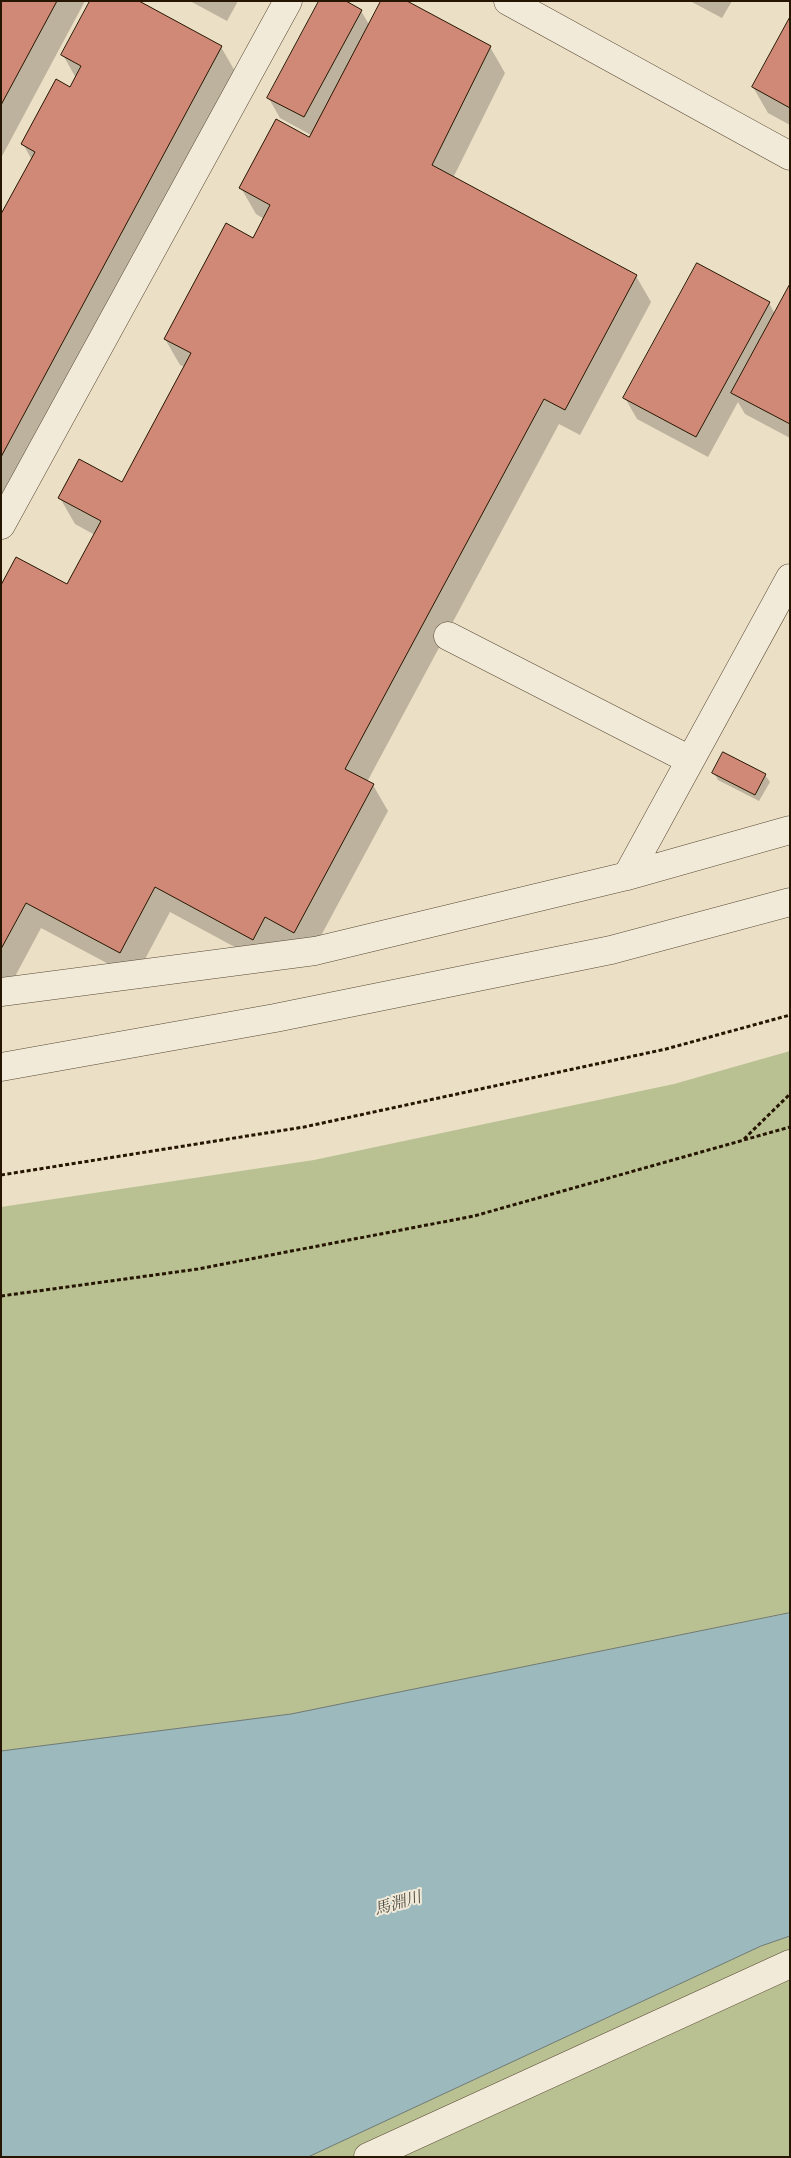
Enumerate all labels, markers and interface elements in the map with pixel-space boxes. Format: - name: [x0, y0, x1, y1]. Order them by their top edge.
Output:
- water label: 馬淵川: [372, 1888, 424, 1920]

